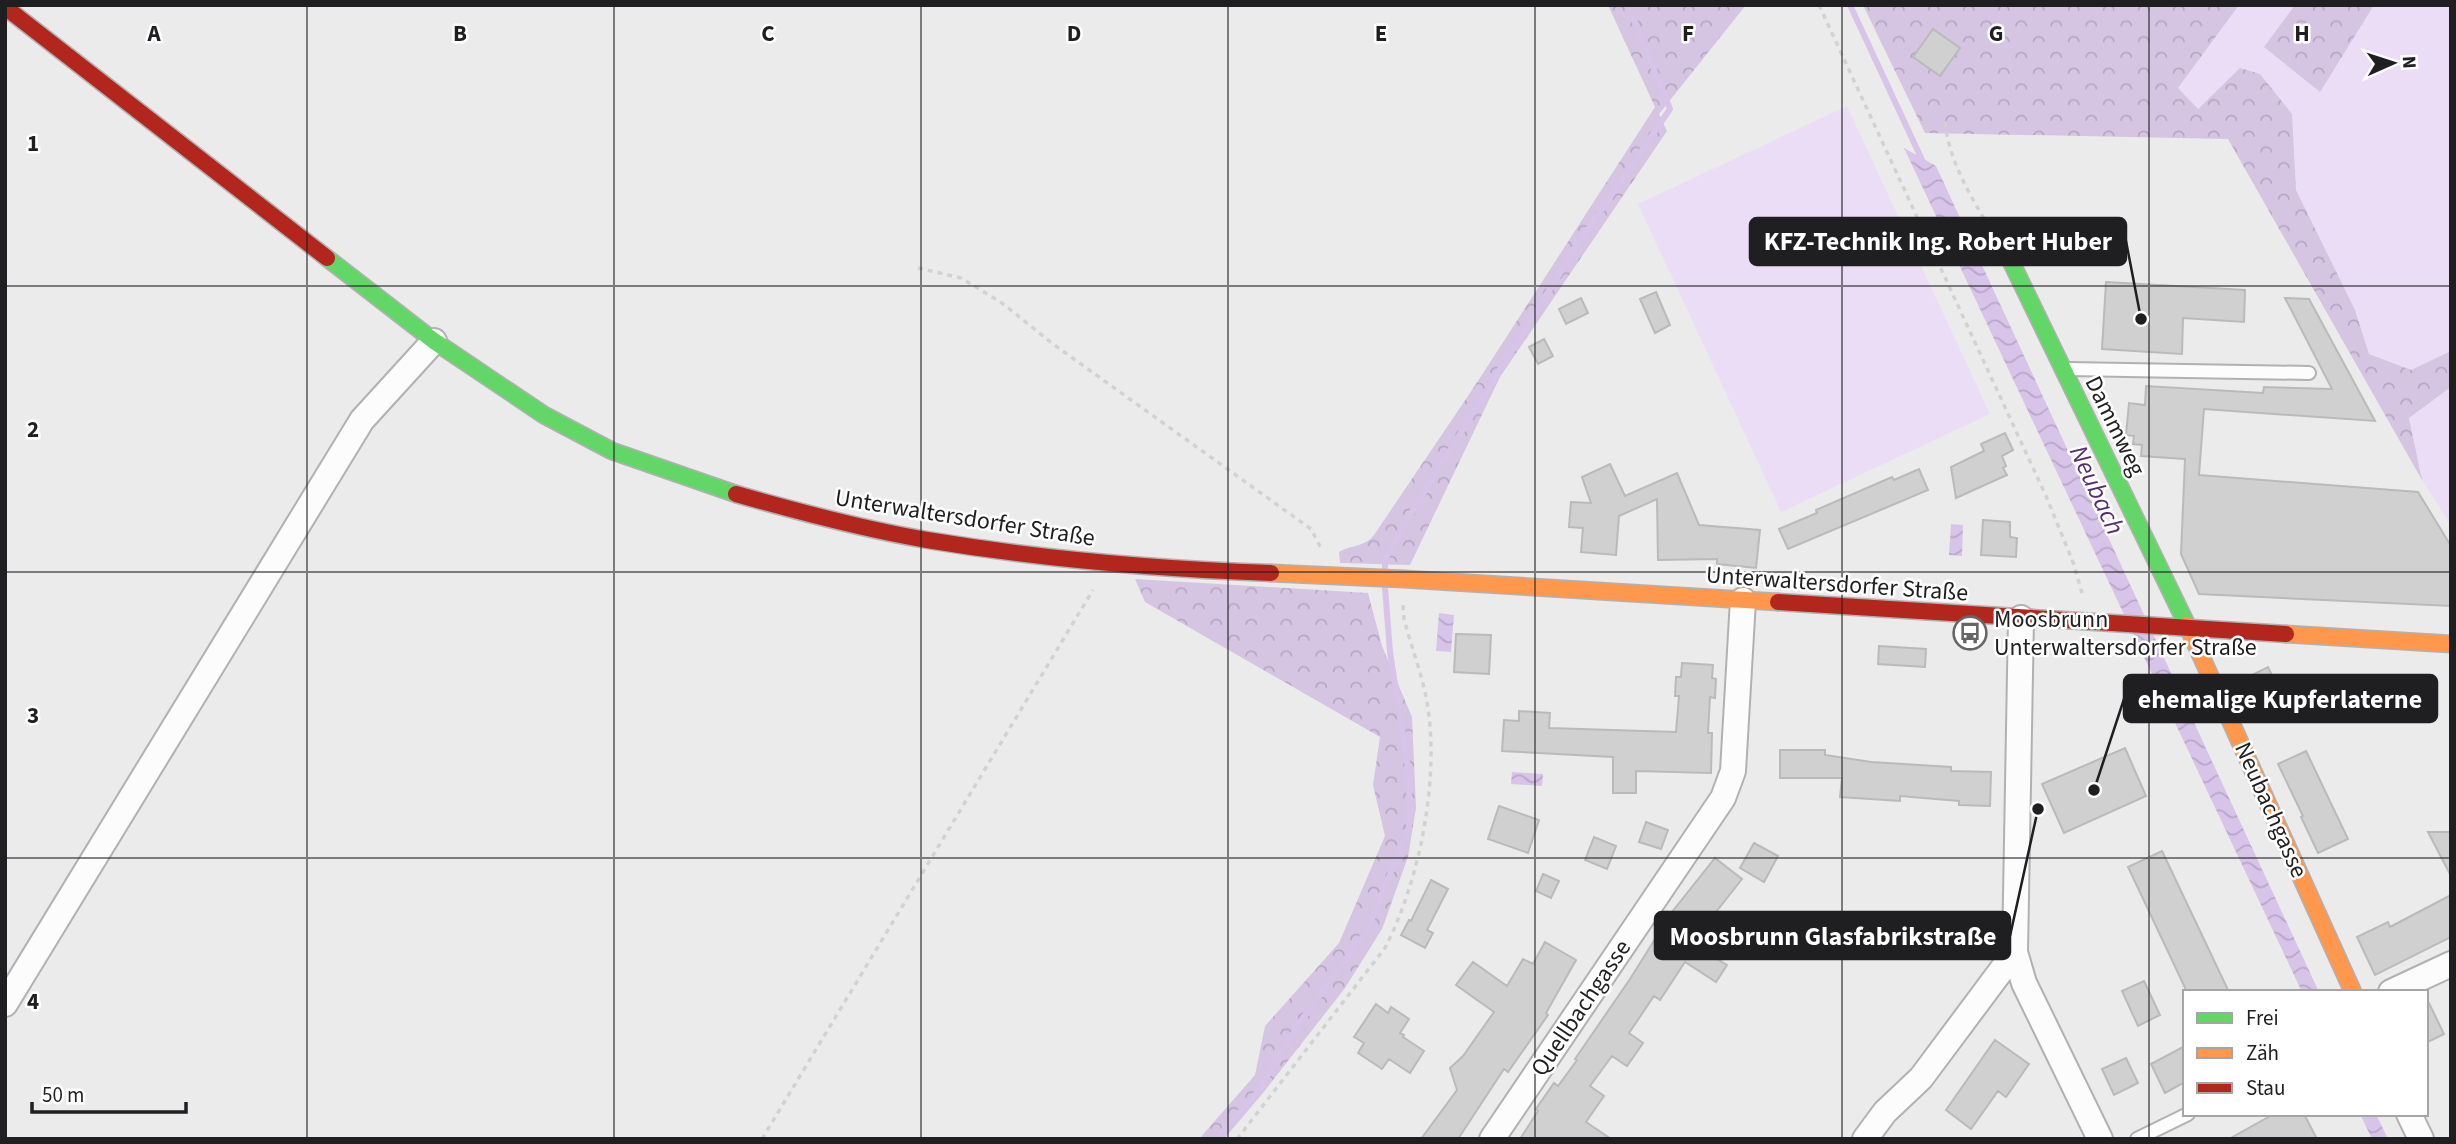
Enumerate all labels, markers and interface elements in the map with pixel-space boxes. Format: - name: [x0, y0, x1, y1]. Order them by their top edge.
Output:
- text: A: [146, 17, 161, 50]
- text: B: [453, 17, 467, 50]
- text: C: [761, 17, 775, 50]
- text: D: [1067, 17, 1081, 50]
- text: E: [1375, 17, 1387, 50]
- text: F: [1682, 17, 1694, 50]
- text: G: [1989, 17, 2003, 50]
- text: H: [2294, 17, 2310, 50]
- north arrow: [2358, 28, 2428, 98]
- text: N: [2395, 55, 2422, 69]
- text: 1: [27, 127, 39, 160]
- callout: KFZ-Technik Ing. Robert Huber: [1750, 218, 2126, 265]
- text: KFZ-Technik Ing. Robert Huber: [1764, 223, 2113, 260]
- street label: Dammweg: [2076, 370, 2154, 482]
- text: 2: [27, 413, 39, 446]
- water label: Neubach: [2060, 439, 2134, 541]
- street label: Unterwaltersdorfer Straße: [833, 480, 1097, 556]
- street label: Unterwaltersdorfer Straße: [1705, 557, 1969, 611]
- place label: Moosbrunn Unterwaltersdorfer Straße: [1994, 602, 2257, 665]
- bus stop icon: Moosbrunn Unterwaltersdorfer Straße: [1951, 614, 1989, 652]
- callout: ehemalige Kupferlaterne: [2124, 675, 2437, 722]
- text: ehemalige Kupferlaterne: [2138, 681, 2422, 718]
- text: 3: [27, 699, 39, 732]
- street label: Neubachgasse: [2225, 736, 2317, 884]
- callout: Moosbrunn Glasfabrikstraße: [1655, 912, 2010, 959]
- text: Moosbrunn Glasfabrikstraße: [1669, 918, 1997, 955]
- street label: Quellbachgasse: [1522, 933, 1640, 1083]
- text: 4: [27, 985, 39, 1018]
- legend: [2183, 990, 2428, 1116]
- text: Frei: [2246, 1003, 2279, 1033]
- text: Zäh: [2246, 1038, 2279, 1068]
- scale bar: [32, 1070, 186, 1114]
- text: Stau: [2246, 1073, 2285, 1103]
- text: 50 m: [42, 1080, 84, 1110]

